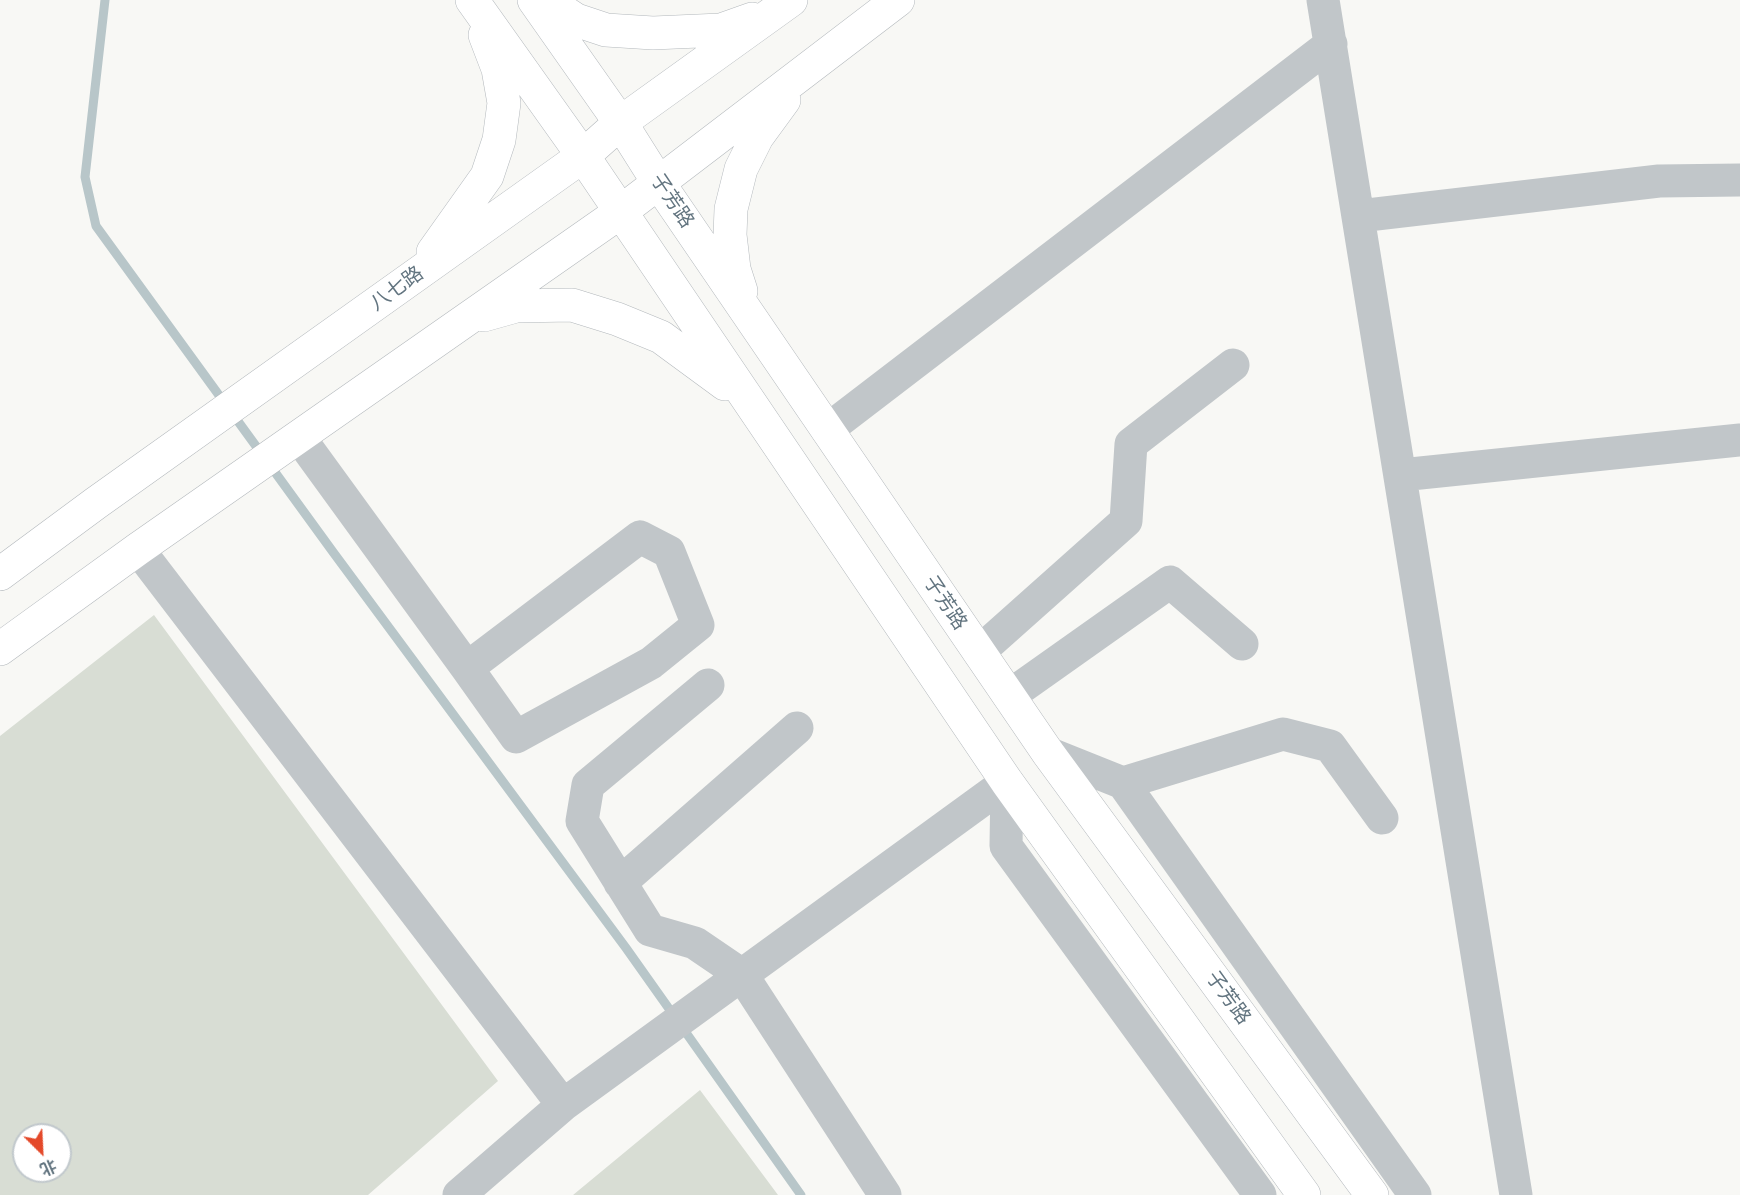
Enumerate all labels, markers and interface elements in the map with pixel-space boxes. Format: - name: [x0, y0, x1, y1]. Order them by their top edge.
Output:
- street label: 子芳路: [645, 169, 699, 233]
- street label: 八七路: [366, 262, 428, 316]
- street label: 子芳路: [918, 571, 972, 635]
- street label: 子芳路: [1201, 967, 1255, 1029]
- north arrow: [12, 1123, 72, 1183]
- text: 北: [37, 1155, 60, 1180]

